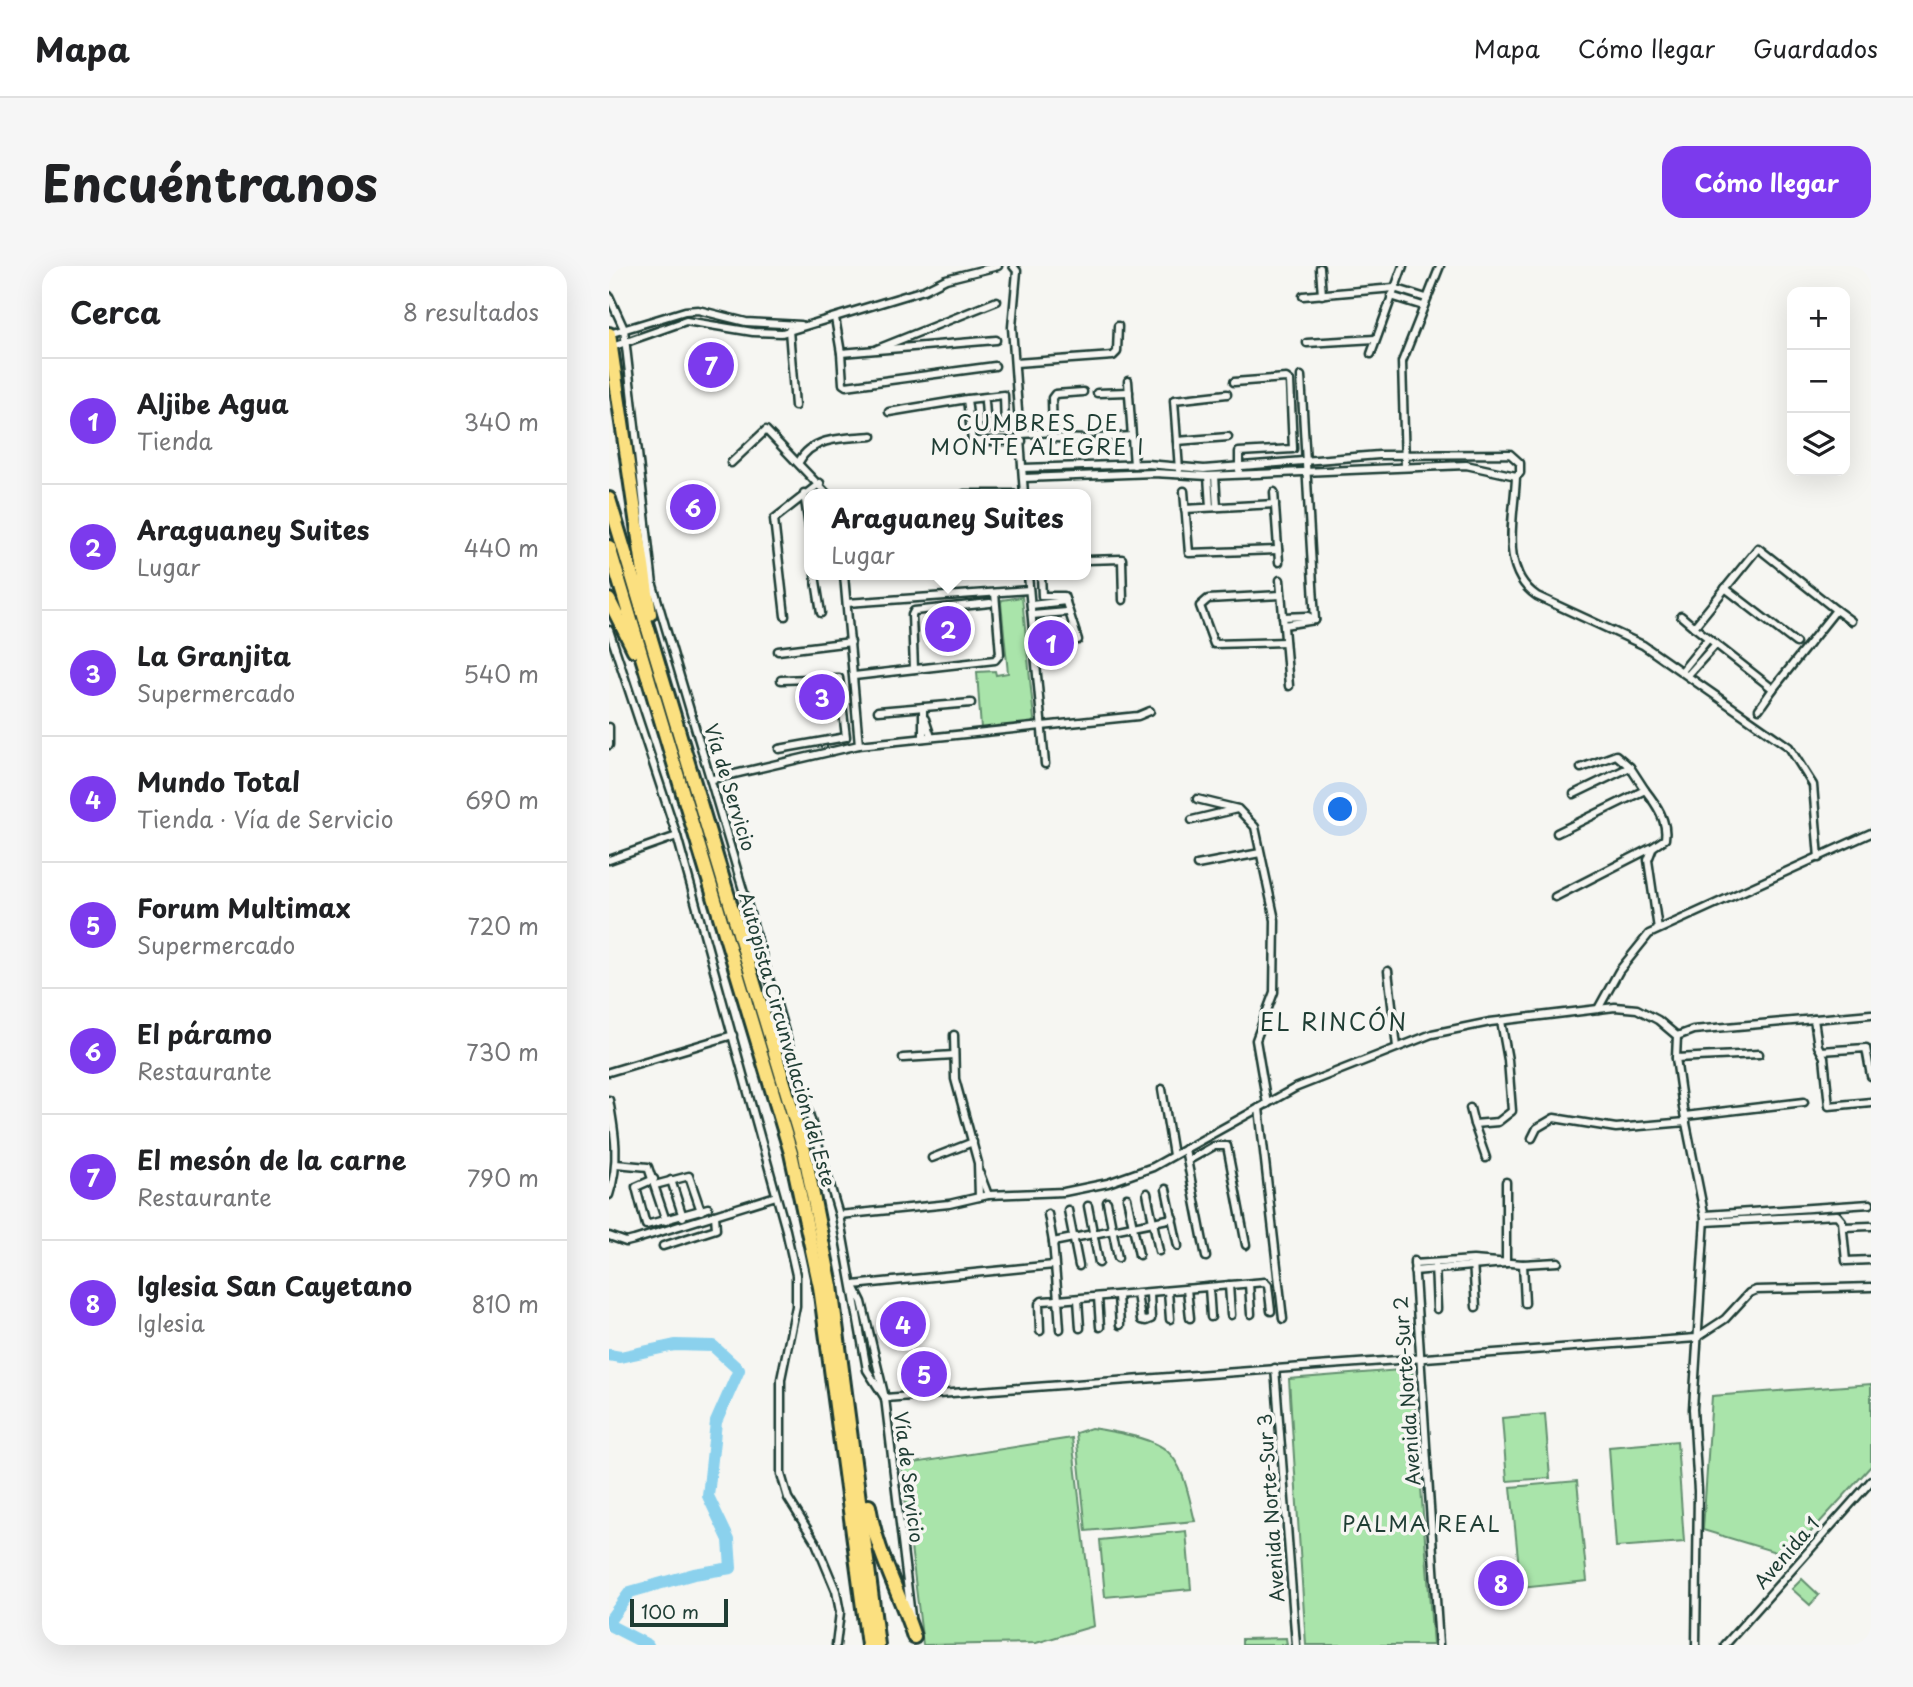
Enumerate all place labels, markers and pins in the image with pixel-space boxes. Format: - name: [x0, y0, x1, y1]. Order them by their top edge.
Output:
- pin: 7: [688, 339, 734, 391]
- pin: 6: [670, 481, 716, 533]
- pin: 2: [925, 603, 971, 655]
- pin: 1: [1028, 617, 1074, 669]
- pin: 3: [799, 671, 845, 723]
- pin: 4: [880, 1298, 926, 1350]
- pin: 5: [901, 1348, 947, 1400]
- pin: 8: [1478, 1557, 1524, 1609]

